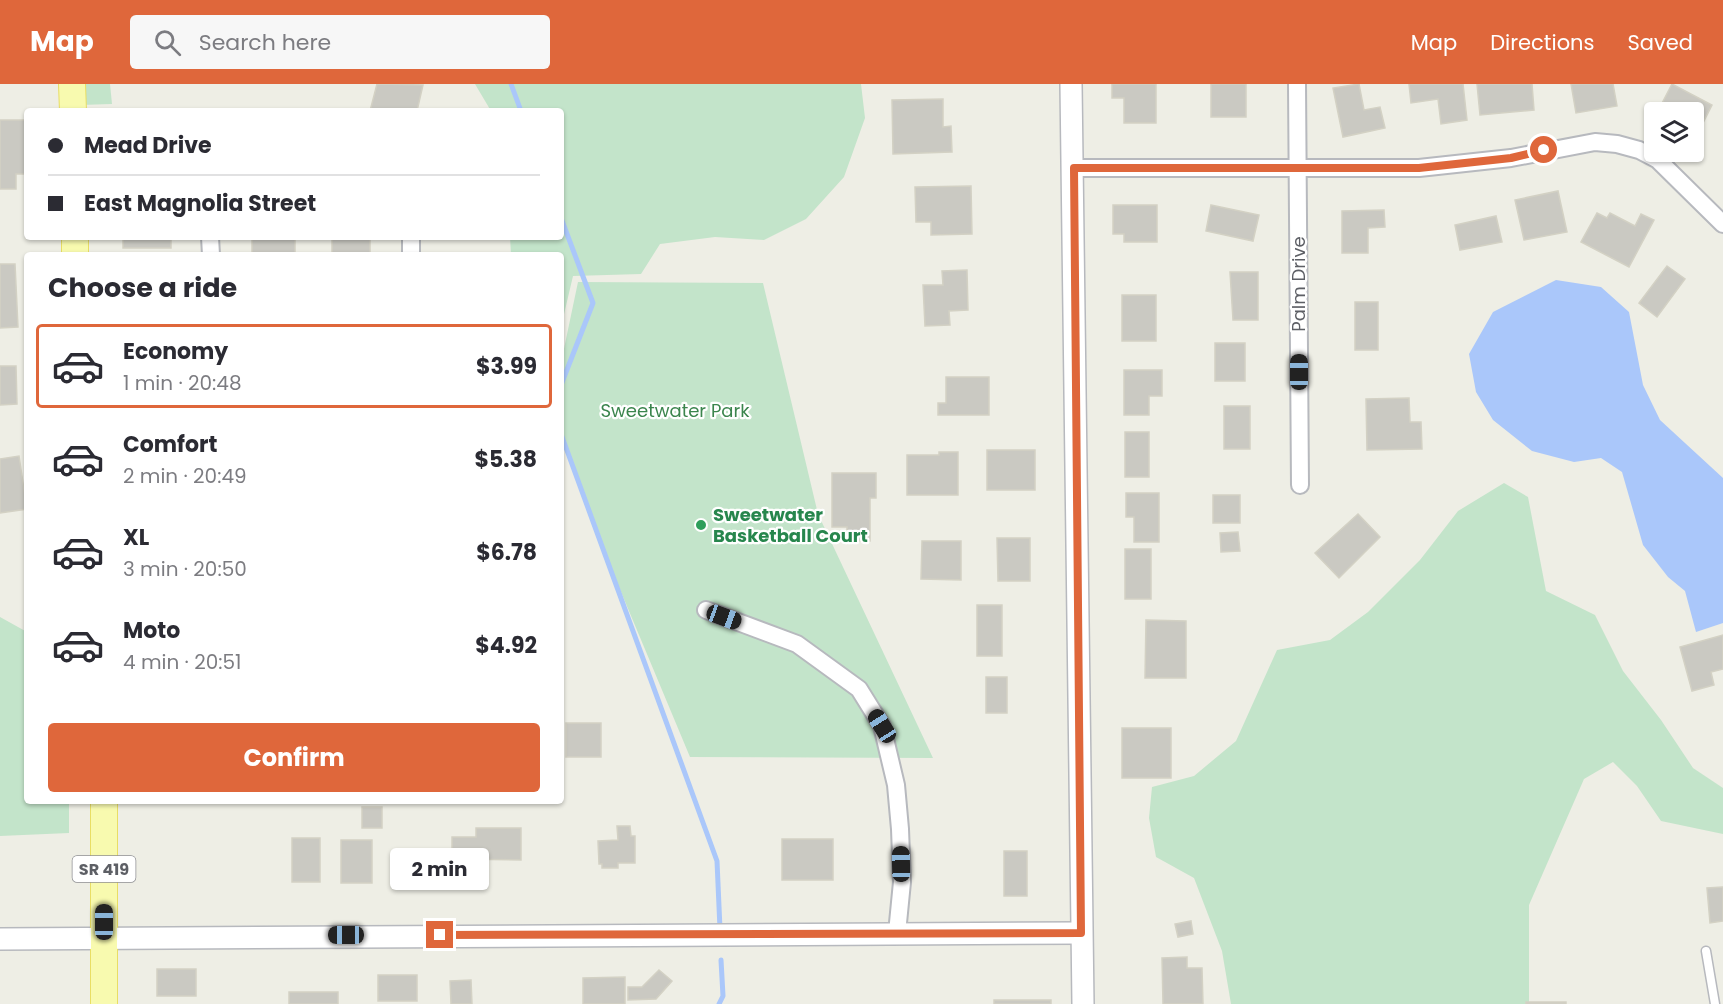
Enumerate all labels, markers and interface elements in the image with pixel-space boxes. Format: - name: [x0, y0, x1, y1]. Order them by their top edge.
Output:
- search box: [130, 15, 550, 69]
- text: Map: [30, 22, 94, 61]
- icon: search: [151, 26, 184, 59]
- text: Search here: [199, 27, 331, 58]
- text: Map: [1411, 28, 1457, 57]
- text: Directions: [1490, 28, 1594, 57]
- text: Saved: [1627, 28, 1693, 57]
- map controls: [1644, 102, 1704, 162]
- button: layers: [1644, 102, 1704, 162]
- text: Mead Drive: [84, 130, 212, 161]
- route start: [1530, 136, 1557, 163]
- text: East Magnolia Street: [84, 188, 316, 219]
- street label: Palm Drive: [1286, 236, 1311, 332]
- text: Choose a ride: [48, 269, 237, 306]
- text: Economy: [123, 336, 228, 367]
- icon: car: [51, 339, 105, 393]
- text: $3.99: [476, 351, 537, 382]
- car: [1290, 354, 1308, 390]
- text: 1 min · 20:48: [123, 369, 242, 397]
- park label: Sweetwater Park: [601, 398, 750, 423]
- text: Comfort: [123, 429, 217, 460]
- icon: car: [51, 432, 105, 486]
- text: $5.38: [474, 444, 537, 475]
- text: 2 min · 20:49: [123, 462, 247, 490]
- place label: Sweetwater Basketball Court: [713, 502, 868, 548]
- marker: Sweetwater Basketball Court: [694, 518, 708, 532]
- text: XL: [123, 522, 149, 553]
- icon: car: [51, 525, 105, 579]
- text: $6.78: [476, 537, 537, 568]
- text: 3 min · 20:50: [123, 555, 247, 583]
- car: [704, 602, 744, 632]
- text: Moto: [123, 615, 180, 646]
- icon: car: [51, 618, 105, 672]
- text: $4.92: [475, 630, 537, 661]
- text: 4 min · 20:51: [123, 648, 241, 676]
- car: [865, 706, 899, 746]
- button: Confirm: [48, 723, 540, 792]
- car: [892, 846, 910, 882]
- callout: 2 min: [390, 848, 490, 890]
- text: 2 min: [411, 855, 468, 883]
- road number: SR 419: [72, 856, 136, 882]
- car: [95, 904, 113, 940]
- route end: [426, 921, 453, 948]
- car: [328, 926, 364, 944]

